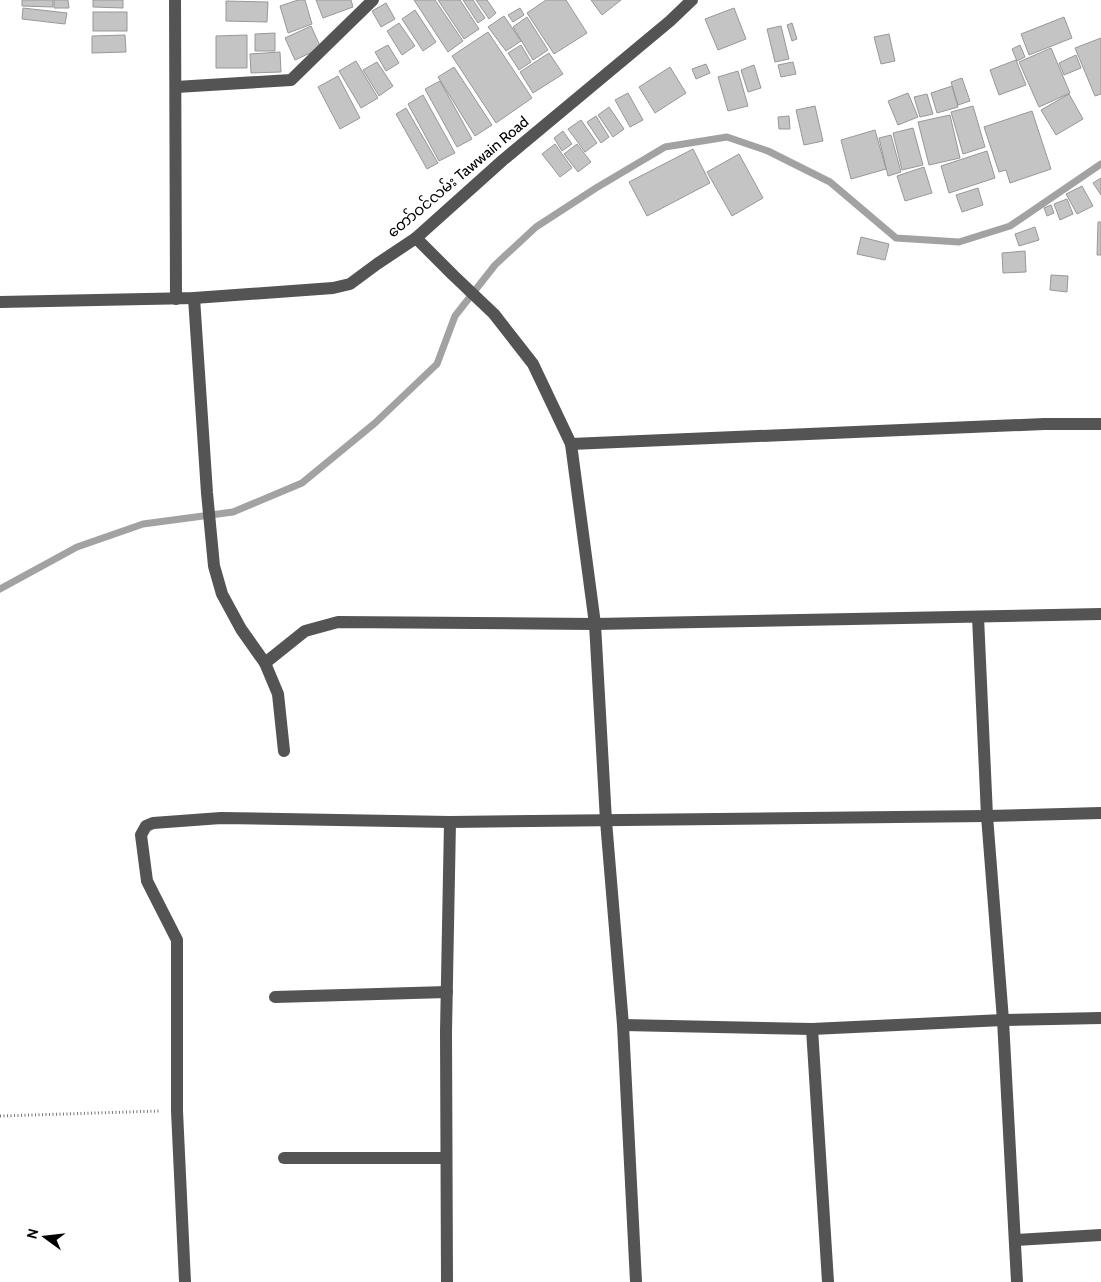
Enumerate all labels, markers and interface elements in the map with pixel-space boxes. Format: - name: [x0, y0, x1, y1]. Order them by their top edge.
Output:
- street label: တော်ဝင်လမ်း Tawwain Road: [383, 112, 532, 241]
- north arrow: [20, 1212, 70, 1262]
- text: N: [22, 1227, 42, 1241]

